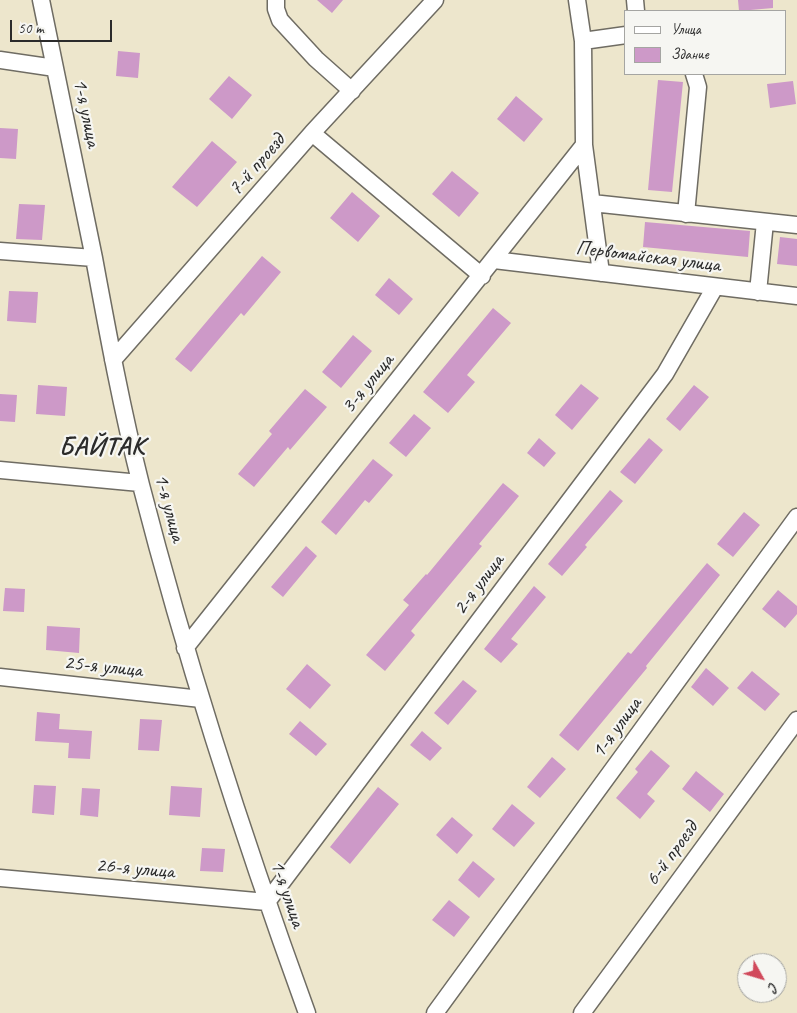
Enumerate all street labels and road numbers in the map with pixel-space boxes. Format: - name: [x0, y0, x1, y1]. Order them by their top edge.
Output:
- street label: 1-я улица: [66, 76, 106, 150]
- street label: 7-й проезд: [223, 129, 291, 201]
- street label: Первомайская улица: [574, 236, 722, 278]
- street label: 3-я улица: [336, 349, 400, 419]
- street label: 1-я улица: [148, 471, 190, 545]
- street label: 2-я улица: [448, 550, 510, 620]
- street label: 25-я улица: [63, 650, 143, 684]
- street label: 1-я улица: [586, 693, 648, 763]
- street label: 6-й проезд: [640, 817, 704, 891]
- street label: 26-я улица: [95, 853, 175, 885]
- street label: 1-я улица: [264, 857, 310, 931]

